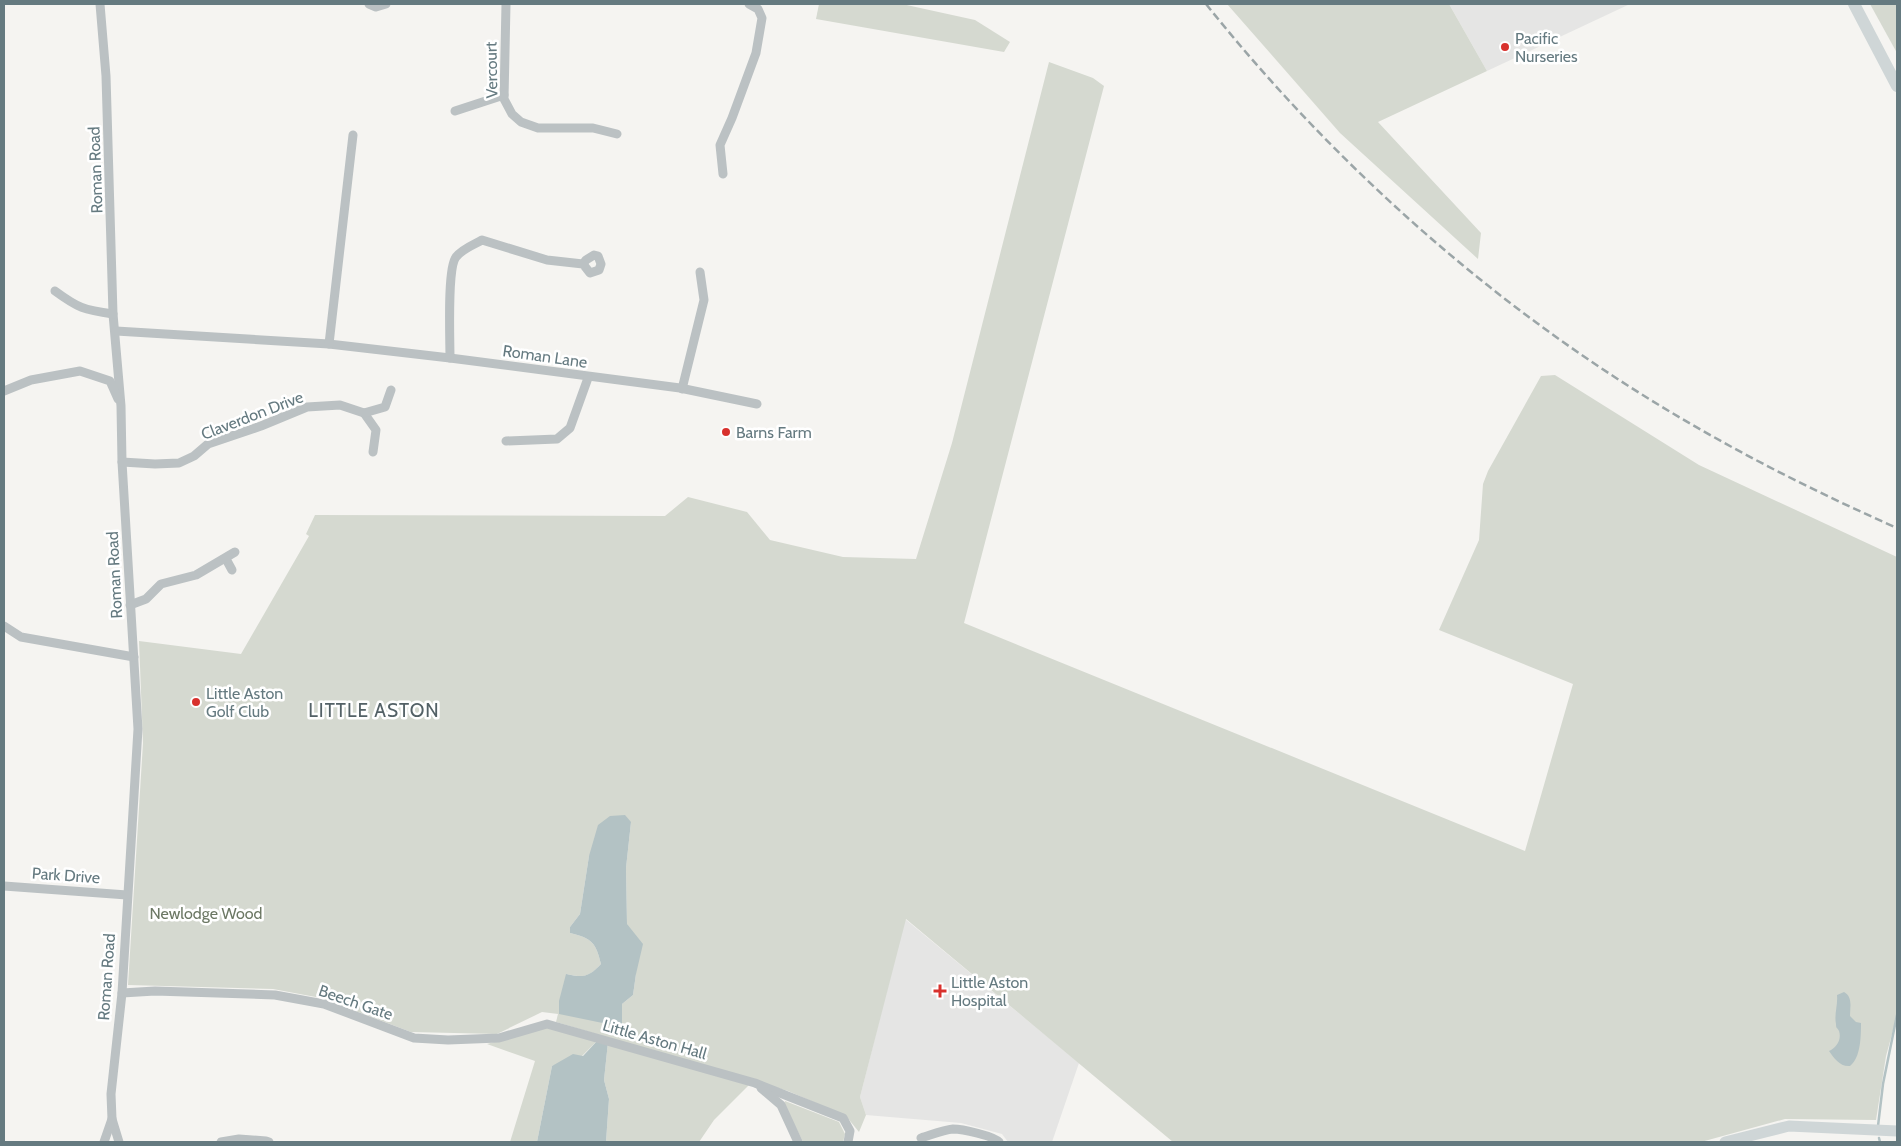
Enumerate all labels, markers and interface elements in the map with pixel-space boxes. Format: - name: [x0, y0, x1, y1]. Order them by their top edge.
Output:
- place label: Pacific Nurseries: [1515, 29, 1578, 66]
- street label: Vercourt: [481, 41, 501, 98]
- marker: Pacific Nurseries: [1499, 41, 1511, 53]
- street label: Roman Road: [84, 126, 107, 214]
- street label: Roman Lane: [501, 341, 588, 372]
- street label: Claverdon Drive: [198, 387, 306, 444]
- place label: Barns Farm: [736, 423, 812, 442]
- marker: Barns Farm: [720, 426, 732, 438]
- street label: Roman Road: [103, 531, 126, 619]
- place label: Little Aston Golf Club: [206, 684, 283, 721]
- marker: Little Aston Golf Club: [190, 696, 202, 708]
- district label: LITTLE ASTON: [308, 699, 440, 722]
- street label: Park Drive: [31, 864, 101, 887]
- park label: Newlodge Wood: [150, 904, 262, 923]
- street label: Roman Road: [94, 933, 119, 1021]
- place label: Little Aston Hospital: [951, 973, 1028, 1010]
- street label: Beech Gate: [316, 981, 395, 1024]
- marker: Little Aston Hospital: [933, 984, 947, 998]
- street label: Little Aston Hall: [601, 1016, 709, 1063]

